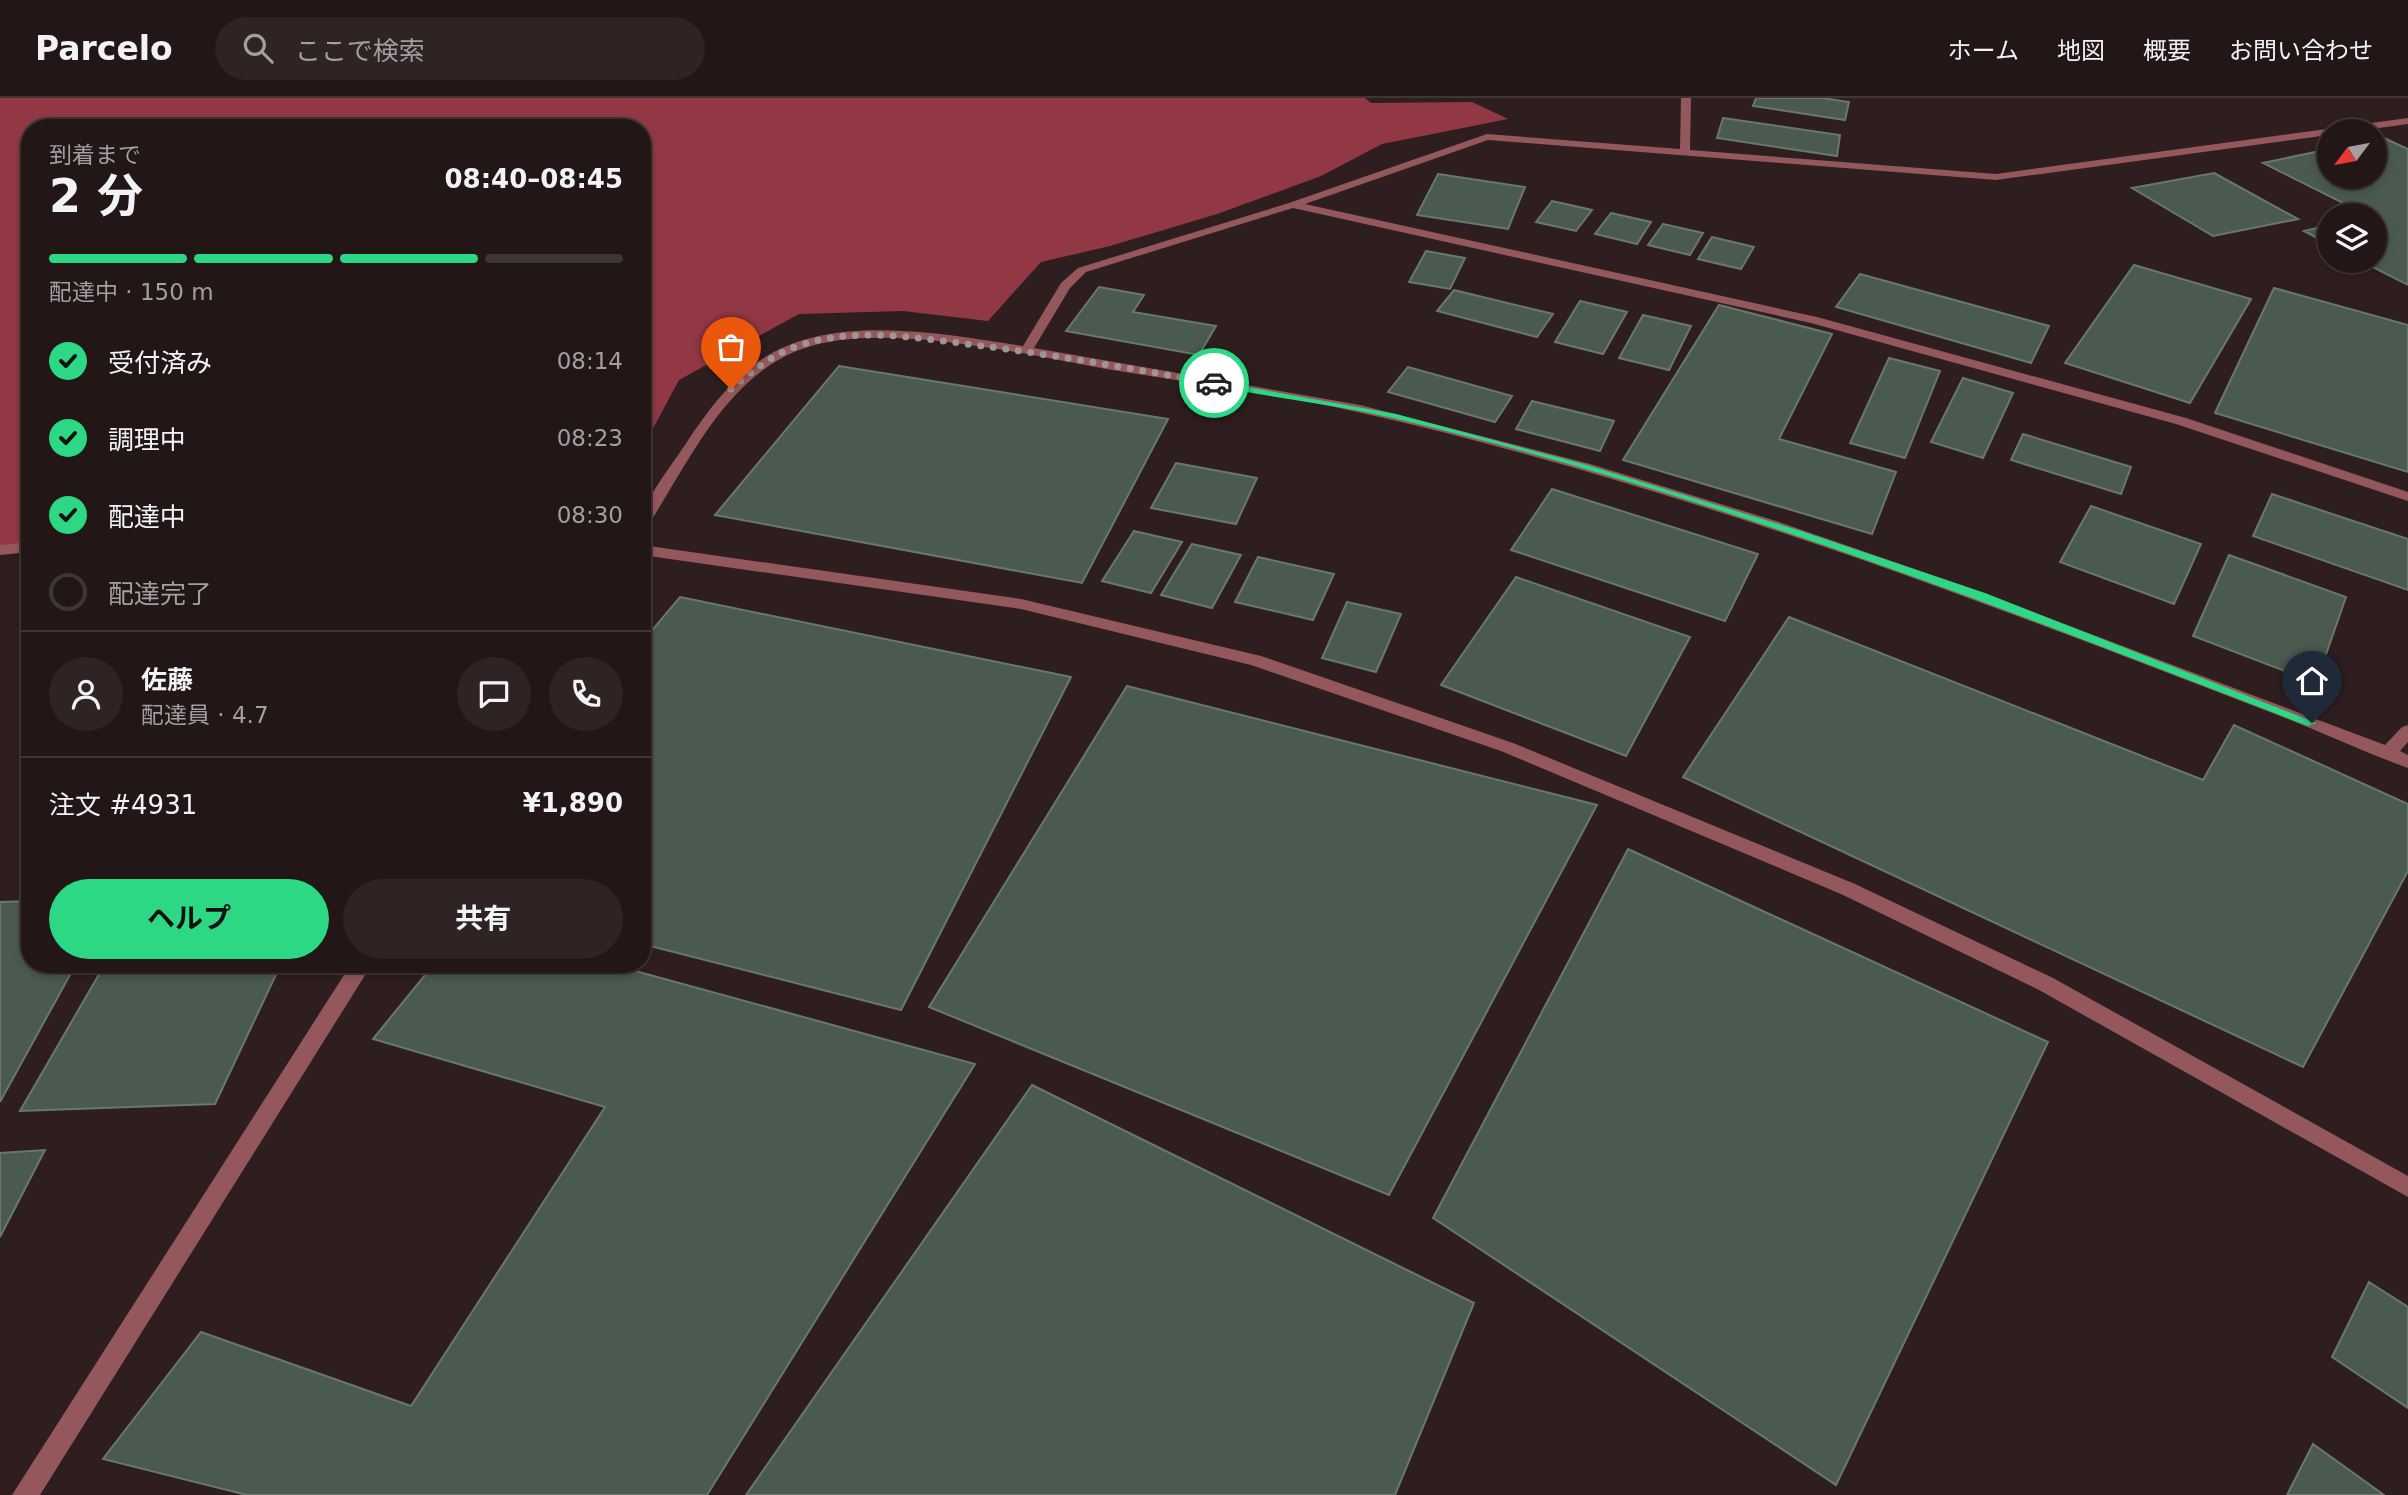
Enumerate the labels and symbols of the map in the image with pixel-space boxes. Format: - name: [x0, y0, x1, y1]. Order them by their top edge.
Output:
- north arrow: [2317, 119, 2387, 189]
- pin: [701, 317, 761, 389]
- courier: [1179, 348, 1249, 418]
- pin: [2282, 651, 2342, 723]

